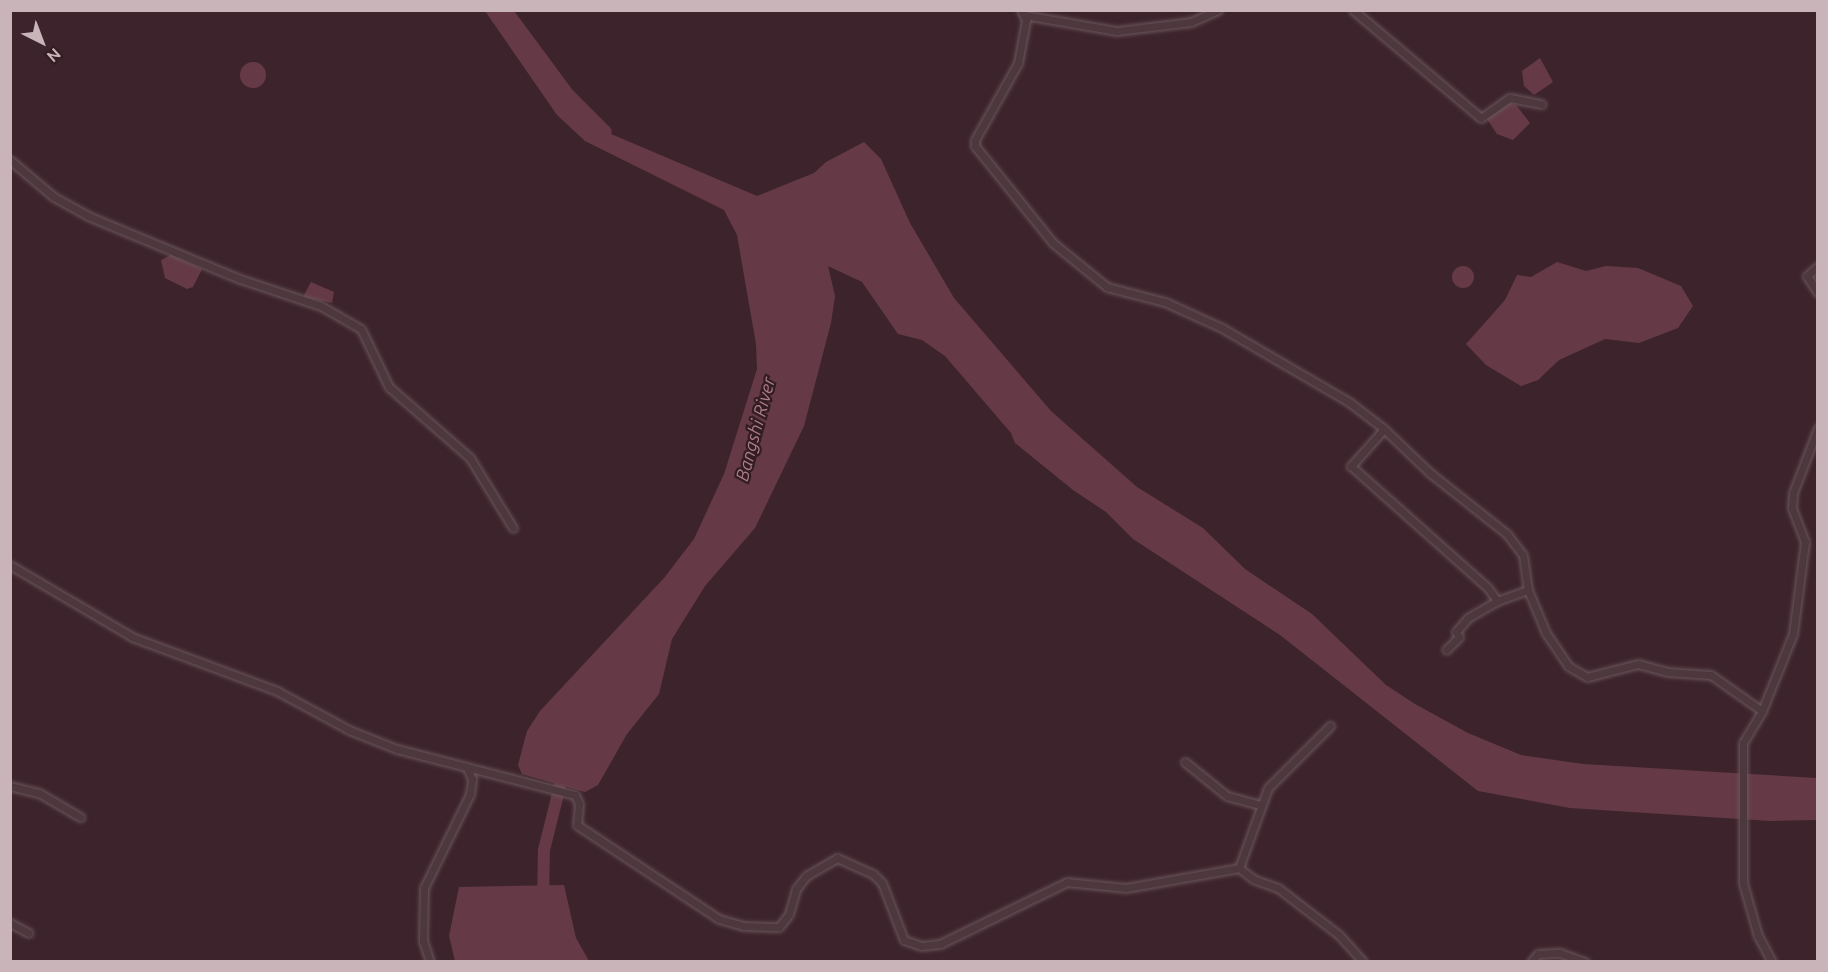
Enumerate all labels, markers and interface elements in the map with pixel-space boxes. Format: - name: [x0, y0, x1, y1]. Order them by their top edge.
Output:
- north arrow: [12, 12, 72, 72]
- text: N: [44, 45, 65, 66]
- water label: Bangshi River: [731, 375, 779, 483]

